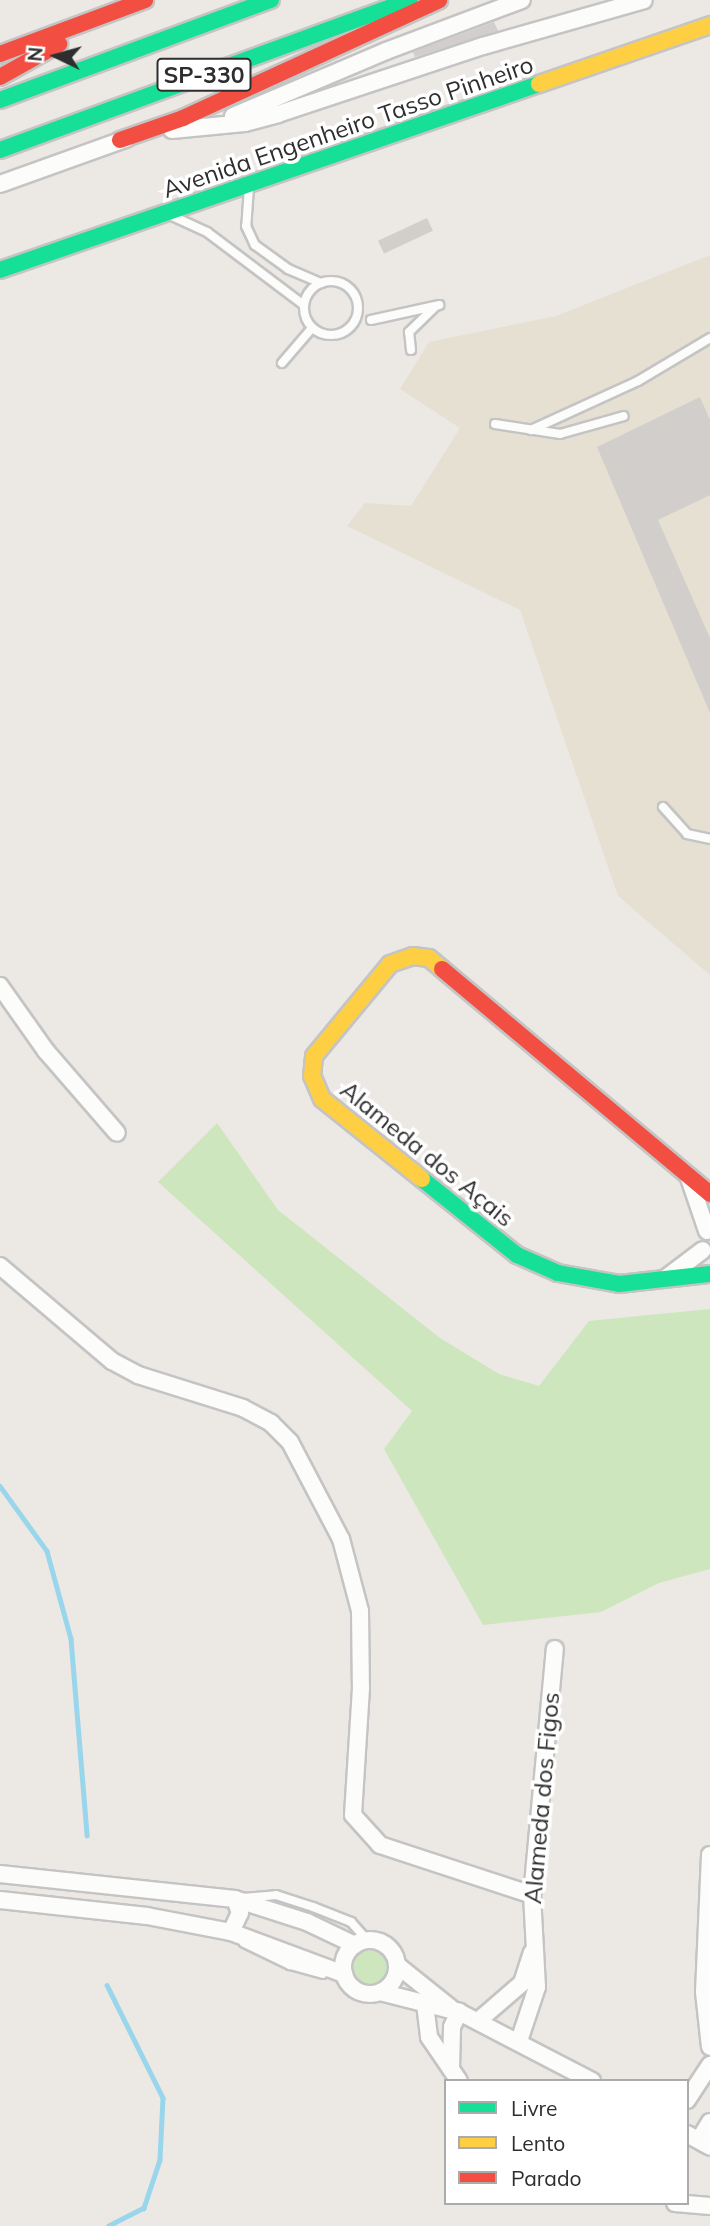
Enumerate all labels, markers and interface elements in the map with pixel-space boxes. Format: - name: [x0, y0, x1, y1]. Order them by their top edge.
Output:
- north arrow: [21, 21, 91, 91]
- text: N: [22, 46, 48, 62]
- street label: Avenida Engenheiro Tasso Pinheiro: [159, 50, 537, 204]
- road number: SP-330: [155, 55, 253, 94]
- street label: Alameda dos Açais: [335, 1075, 519, 1233]
- street label: Alameda dos Figos: [518, 1691, 566, 1905]
- legend: [444, 2079, 689, 2205]
- text: Livre: [511, 2095, 558, 2121]
- text: Lento: [511, 2130, 565, 2156]
- text: Parado: [511, 2165, 581, 2191]

